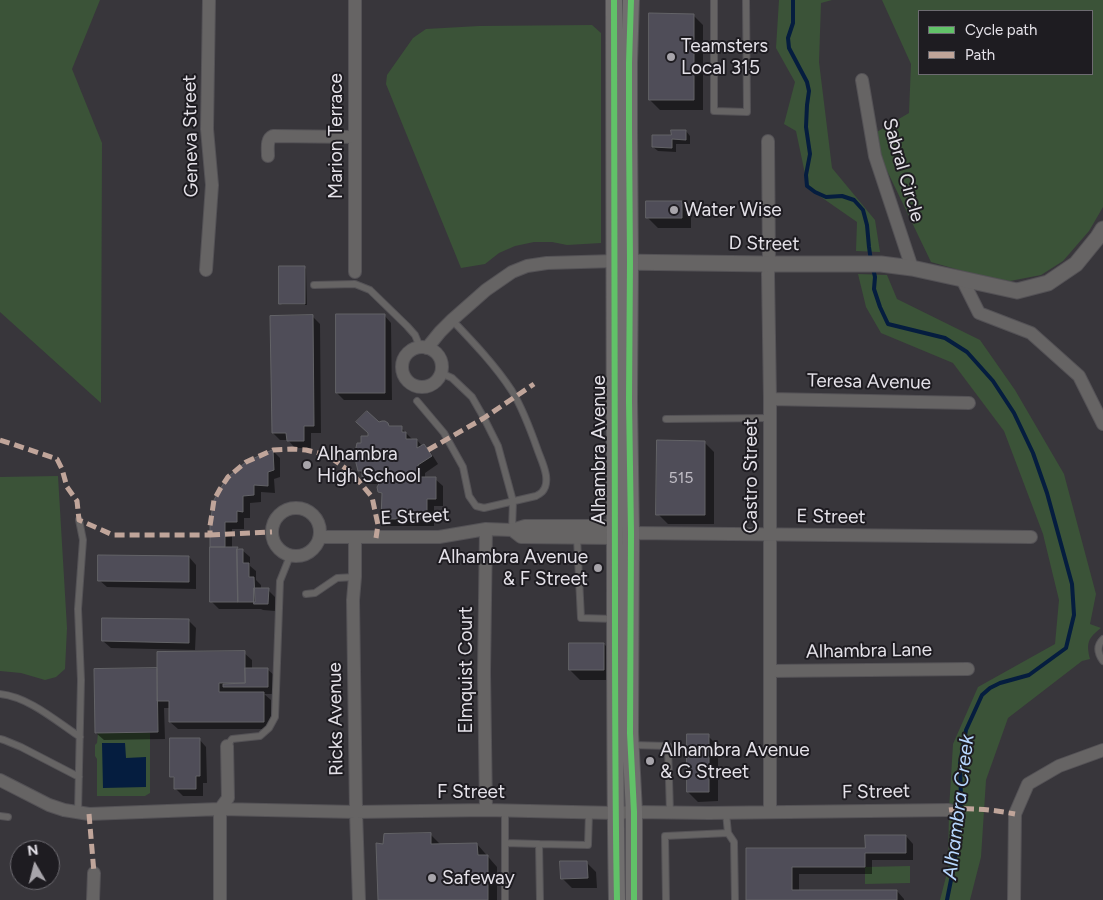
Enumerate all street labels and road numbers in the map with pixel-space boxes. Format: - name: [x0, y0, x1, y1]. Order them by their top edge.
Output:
- street label: Marion Terrace: [325, 73, 347, 199]
- street label: Geneva Street: [179, 74, 203, 198]
- street label: Sabral Circle: [877, 116, 929, 224]
- street label: D Street: [728, 232, 800, 256]
- street label: Teresa Avenue: [807, 370, 931, 394]
- street label: Alhambra Avenue: [588, 375, 610, 525]
- street label: Castro Street: [740, 419, 762, 533]
- street label: E Street: [380, 504, 450, 530]
- street label: E Street: [796, 505, 866, 529]
- street label: Elmquist Court: [455, 606, 477, 734]
- street label: Alhambra Lane: [806, 639, 932, 663]
- street label: Ricks Avenue: [324, 662, 348, 776]
- street label: F Street: [842, 780, 910, 804]
- street label: F Street: [437, 781, 505, 803]

